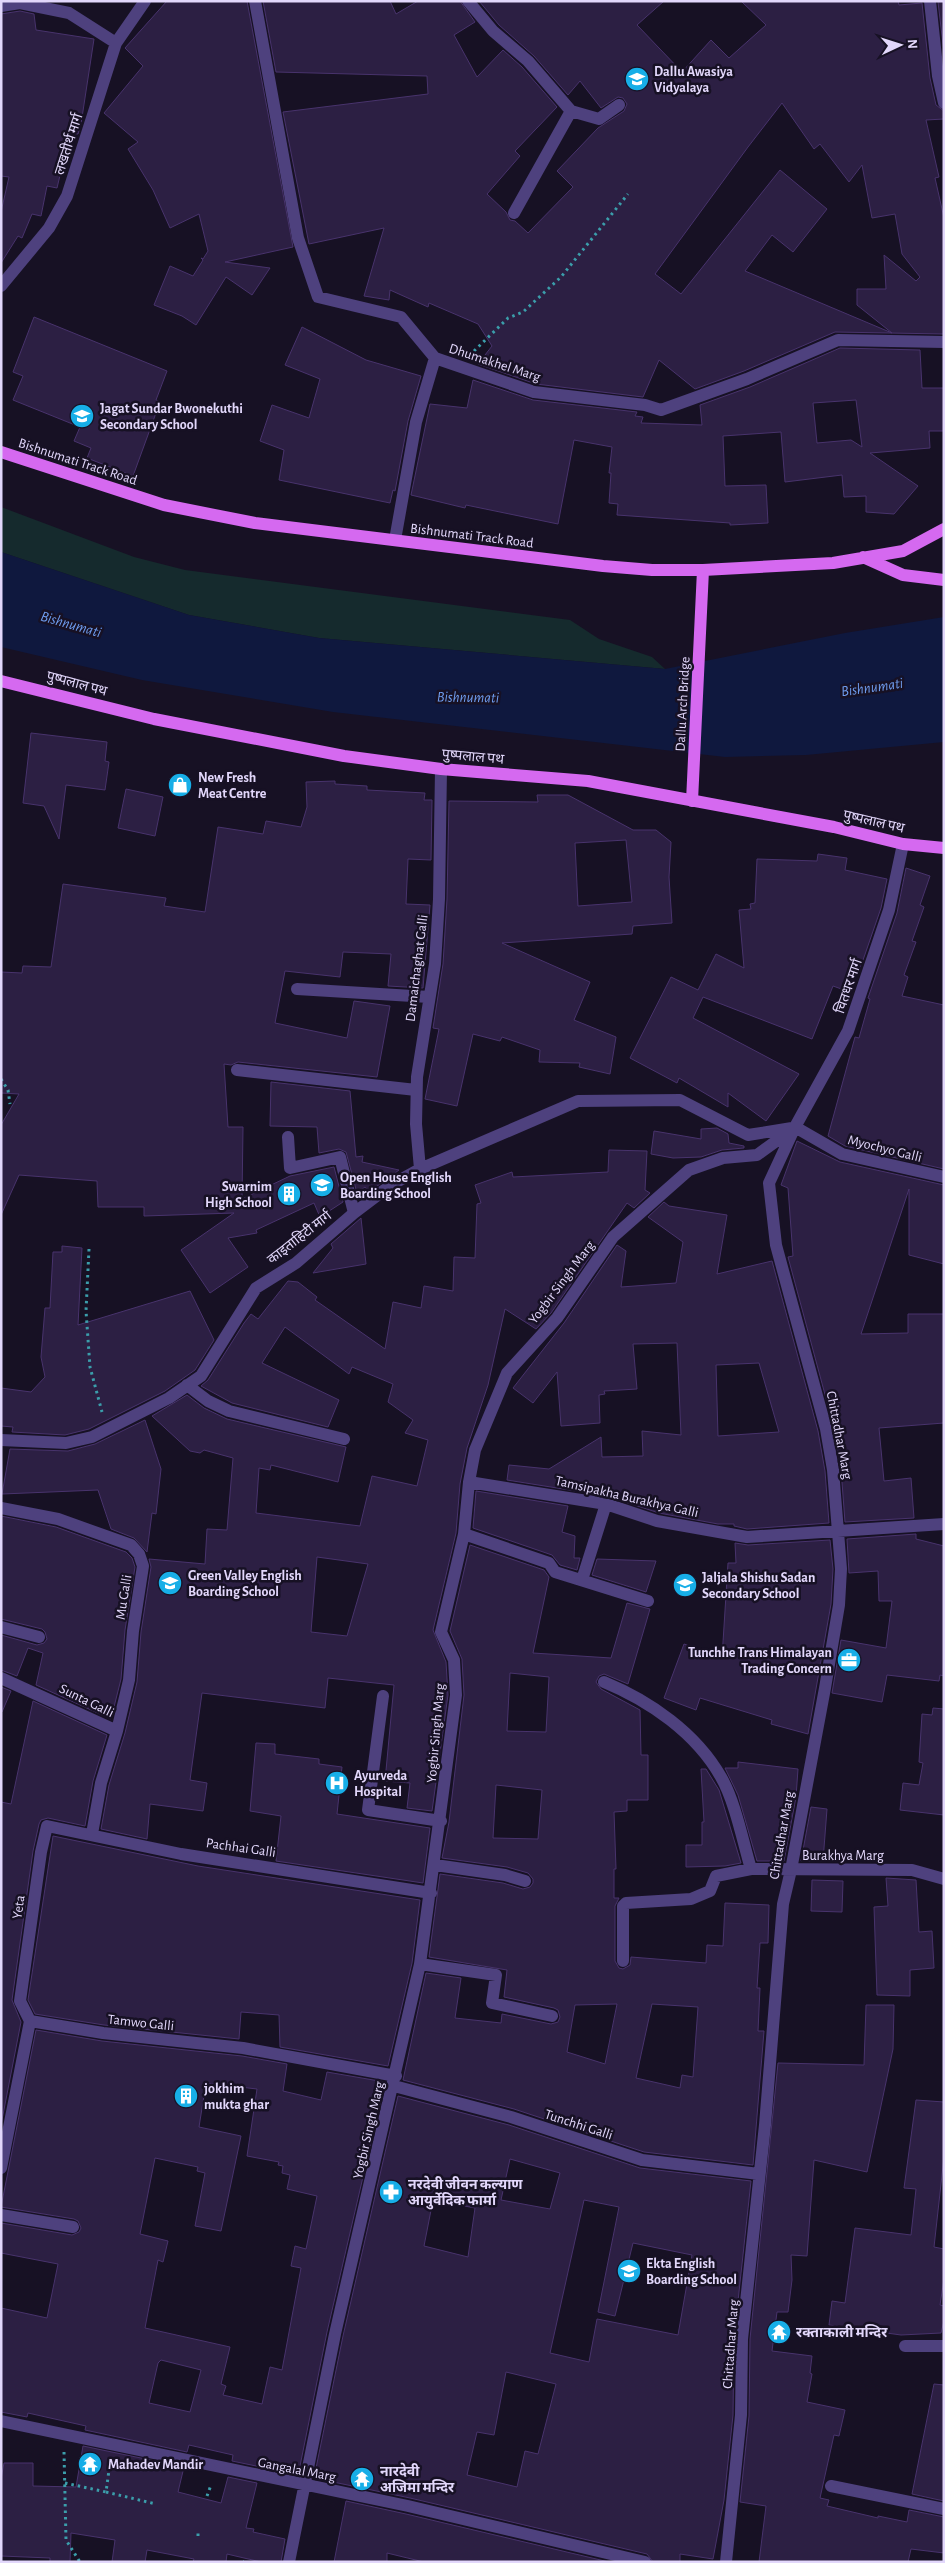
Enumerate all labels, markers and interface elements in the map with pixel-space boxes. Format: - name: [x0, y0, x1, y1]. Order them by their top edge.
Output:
- north arrow: [875, 20, 925, 70]
- text: N: [905, 39, 919, 50]
- place label: Dallu Awasiya Vidyalaya: [654, 65, 733, 95]
- school or university icon: Dallu Awasiya Vidyalaya: [624, 66, 650, 92]
- street label: लखतीर्थ मार्ग: [51, 110, 86, 177]
- street label: Dhumakhel Marg: [447, 342, 542, 384]
- place label: Jagat Sundar Bwonekuthi Secondary School: [100, 402, 243, 432]
- school or university icon: Jagat Sundar Bwonekuthi Secondary School: [69, 403, 95, 429]
- street label: Bishnumati Track Road: [17, 436, 139, 488]
- street label: Bishnumati Track Road: [409, 521, 534, 550]
- water label: Bishnumati: [39, 609, 103, 640]
- street label: Dallu Arch Bridge: [674, 656, 692, 752]
- street label: पुष्पलाल पथ: [44, 669, 110, 701]
- water label: Bishnumati: [840, 676, 904, 699]
- water label: Bishnumati: [437, 689, 499, 706]
- street label: पुष्पलाल पथ: [441, 747, 506, 769]
- place label: New Fresh Meat Centre: [198, 771, 267, 801]
- shop icon: New Fresh Meat Centre: [167, 772, 193, 798]
- street label: पुष्पलाल पथ: [841, 808, 907, 838]
- street label: Damaichaghat Galli: [403, 914, 431, 1023]
- street label: चितधर मार्ग: [831, 955, 865, 1016]
- street label: Myochyo Galli: [846, 1133, 923, 1165]
- place label: Open House English Boarding School: [340, 1171, 452, 1201]
- school or university icon: Open House English Boarding School: [309, 1172, 335, 1198]
- place label: Swarnim High School: [205, 1180, 272, 1210]
- building icon: Swarnim High School: [276, 1181, 302, 1207]
- street label: काइताहिटी मार्ग: [264, 1206, 335, 1267]
- street label: Yogbir Singh Marg: [526, 1238, 598, 1327]
- street label: Chittadhar Marg: [824, 1390, 854, 1481]
- street label: Tamsipakha Burakhya Galli: [554, 1474, 700, 1520]
- place label: Green Valley English Boarding School: [188, 1569, 302, 1599]
- school or university icon: Green Valley English Boarding School: [157, 1570, 183, 1596]
- place label: Jaljala Shishu Sadan Secondary School: [702, 1571, 815, 1601]
- school or university icon: Jaljala Shishu Sadan Secondary School: [672, 1572, 698, 1598]
- street label: Mu Galli: [114, 1574, 134, 1621]
- place label: Tunchhe Trans Himalayan Trading Concern: [688, 1646, 832, 1676]
- office icon: Tunchhe Trans Himalayan Trading Concern: [836, 1647, 862, 1673]
- street label: Sunta Galli: [57, 1682, 116, 1720]
- street label: Yogbir Singh Marg: [425, 1683, 447, 1783]
- place label: Ayurveda Hospital: [354, 1769, 408, 1799]
- hospital icon: Ayurveda Hospital: [324, 1770, 350, 1796]
- street label: Chittadhar Marg: [767, 1790, 797, 1881]
- street label: Pachhai Galli: [205, 1836, 277, 1860]
- street label: Burakhya Marg: [802, 1849, 884, 1863]
- street label: Yeta: [10, 1894, 28, 1920]
- street label: Tamwo Galli: [107, 2013, 175, 2033]
- street label: Yogbir Singh Marg: [351, 2080, 387, 2180]
- place label: jokhim mukta ghar: [204, 2082, 269, 2112]
- building icon: jokhim mukta ghar: [173, 2083, 199, 2109]
- street label: Tunchhi Galli: [543, 2107, 614, 2143]
- place label: नरदेवी जीवन कल्याण आयुर्वेदिक फार्मा: [408, 2175, 523, 2210]
- pharmacy icon: नरदेवी जीवन कल्याण आयुर्वेदिक फार्मा: [378, 2179, 404, 2205]
- place label: Ekta English Boarding School: [646, 2257, 737, 2287]
- school or university icon: Ekta English Boarding School: [616, 2258, 642, 2284]
- street label: Chittadhar Marg: [721, 2299, 741, 2389]
- temple icon: रक्ताकाली मन्दिर: [766, 2319, 792, 2345]
- place label: रक्ताकाली मन्दिर: [796, 2324, 888, 2340]
- temple icon: Mahadev Mandir: [77, 2451, 103, 2477]
- street label: Gangalal Marg: [257, 2456, 337, 2484]
- place label: Mahadev Mandir: [108, 2458, 203, 2472]
- place label: नारदेवी अजिमा मन्दिर: [380, 2462, 455, 2495]
- temple icon: नारदेवी अजिमा मन्दिर: [349, 2466, 375, 2492]

